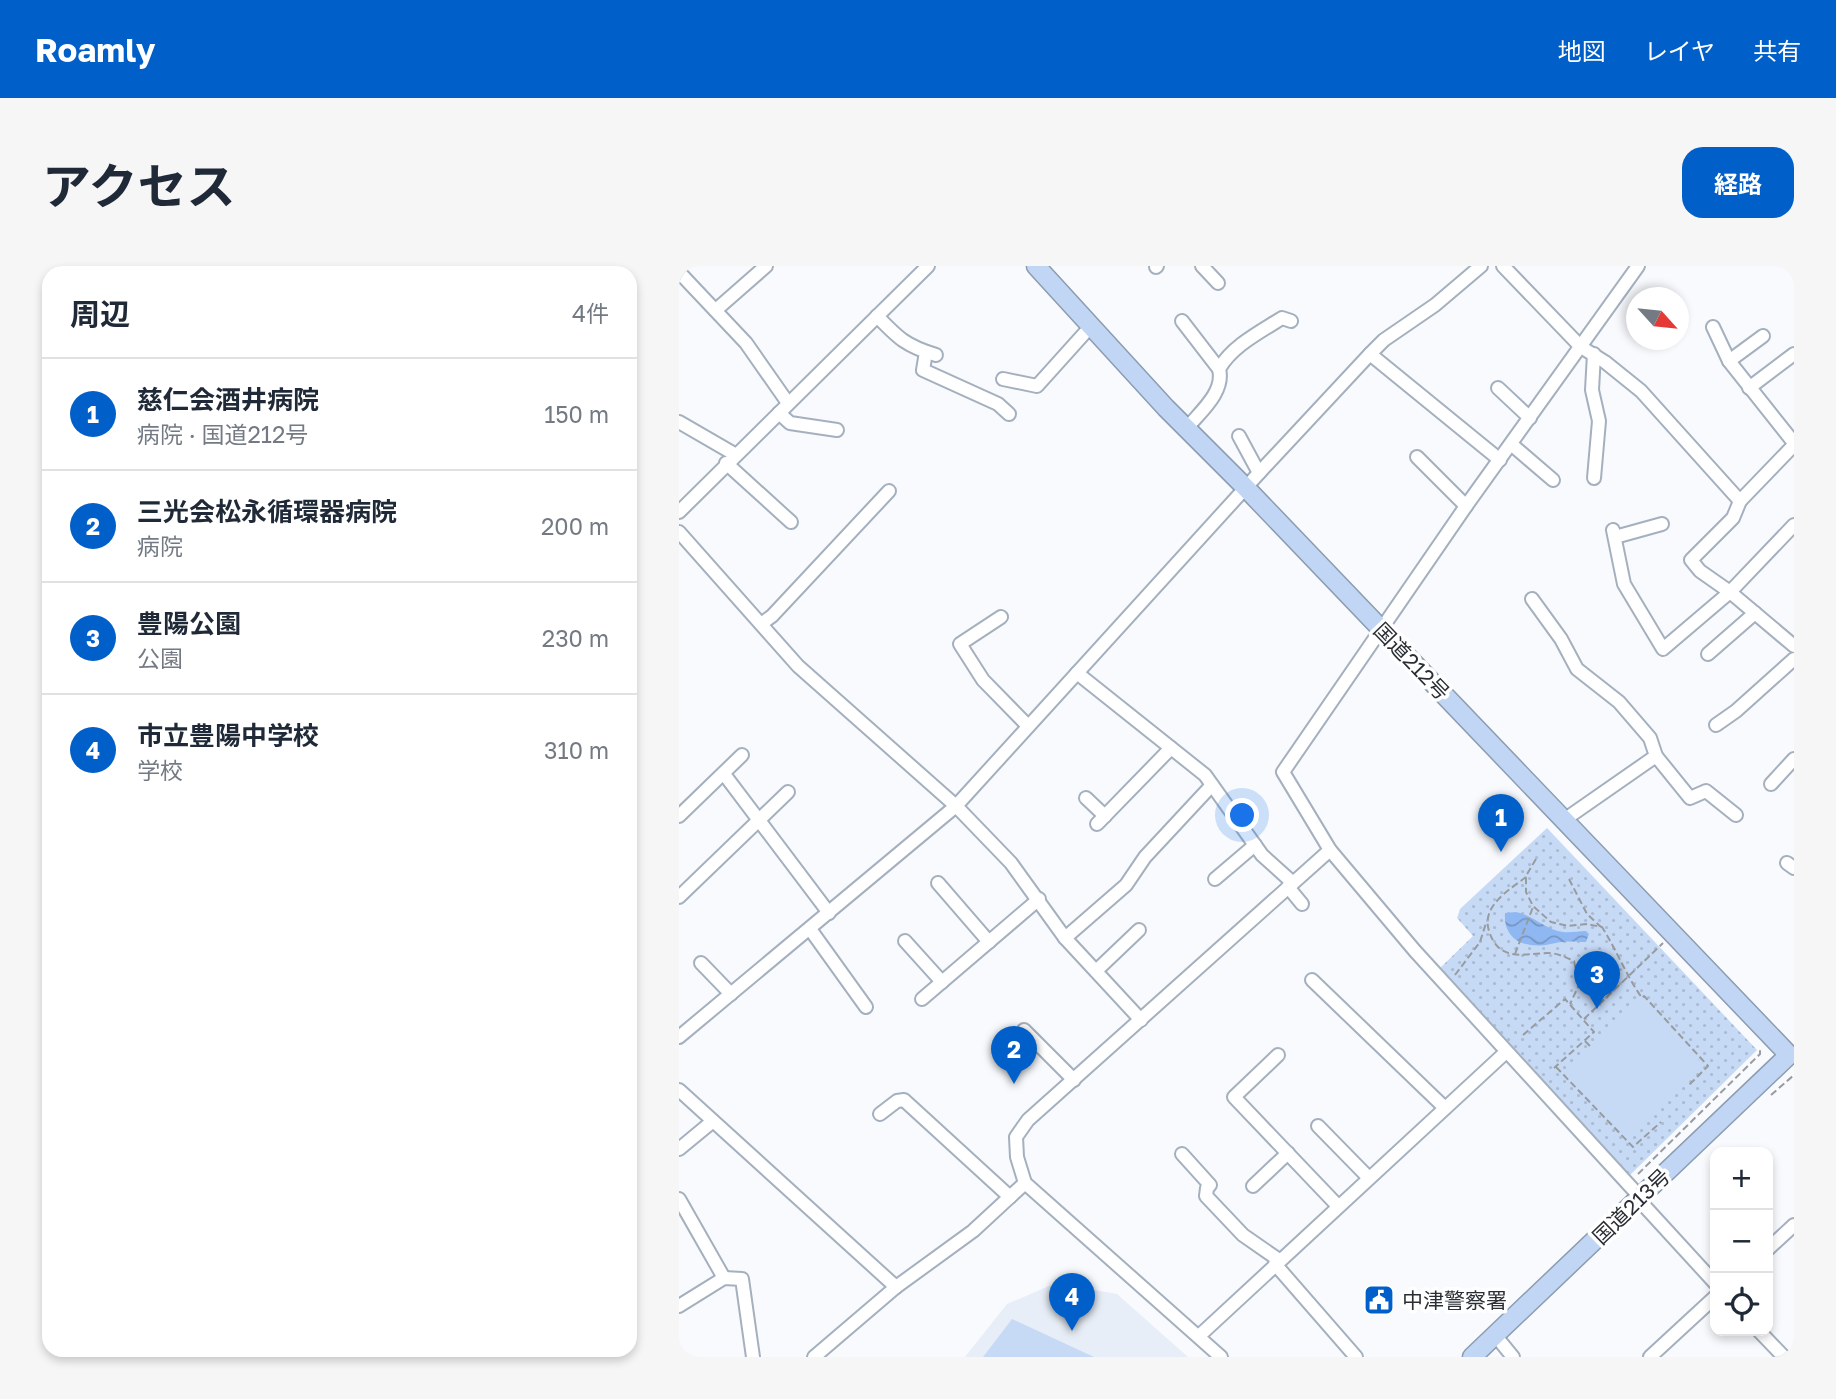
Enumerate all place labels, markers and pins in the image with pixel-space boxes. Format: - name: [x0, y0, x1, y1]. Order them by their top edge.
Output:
- pin: 1: [1478, 794, 1524, 852]
- pin: 3: [1574, 951, 1620, 1009]
- pin: 2: [991, 1026, 1037, 1084]
- pin: 4: [1049, 1273, 1095, 1331]
- public building icon: 中津警察署: [1362, 1283, 1396, 1317]
- place label: 中津警察署: [1402, 1287, 1507, 1313]

